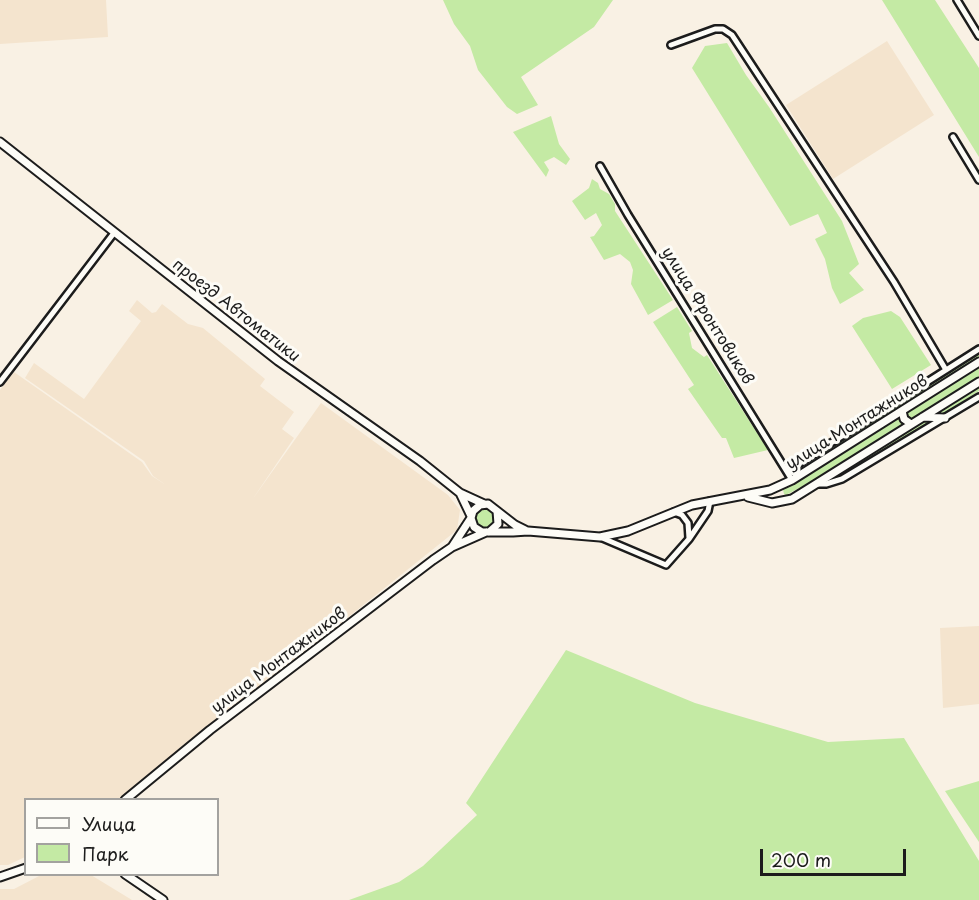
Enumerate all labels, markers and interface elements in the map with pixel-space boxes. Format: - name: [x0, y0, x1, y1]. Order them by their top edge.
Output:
- street label: улица Фронтовиков: [657, 244, 757, 388]
- street label: проезд Автоматики: [168, 255, 304, 367]
- street label: улица Монтажников: [783, 372, 931, 474]
- street label: улица Монтажников: [208, 604, 350, 718]
- legend: [24, 798, 219, 876]
- text: Улица: [82, 810, 136, 837]
- scale bar: [763, 837, 908, 875]
- text: Парк: [82, 840, 128, 867]
- text: 200 m: [771, 846, 831, 873]

